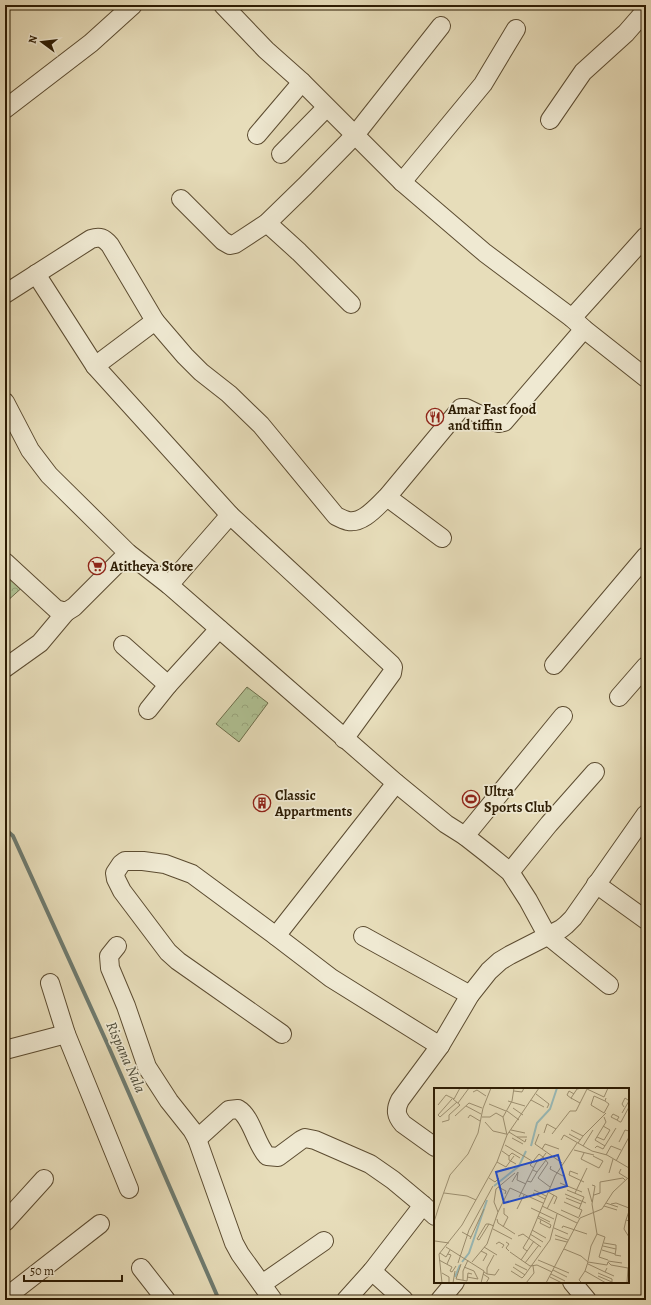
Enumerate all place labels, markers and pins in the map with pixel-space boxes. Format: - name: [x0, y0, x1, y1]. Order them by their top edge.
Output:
- place label: Amar Fast food and tiffin: [447, 400, 537, 435]
- restaurant icon: Amar Fast food and tiffin: [425, 407, 445, 427]
- supermarket icon: Atitheya Store: [87, 556, 107, 576]
- place label: Atitheya Store: [109, 557, 194, 576]
- place label: Ultra Sports Club: [484, 782, 552, 817]
- place label: Classic Appartments: [274, 786, 352, 821]
- sports icon: Ultra Sports Club: [461, 789, 481, 809]
- building icon: Classic Appartments: [252, 793, 272, 813]

